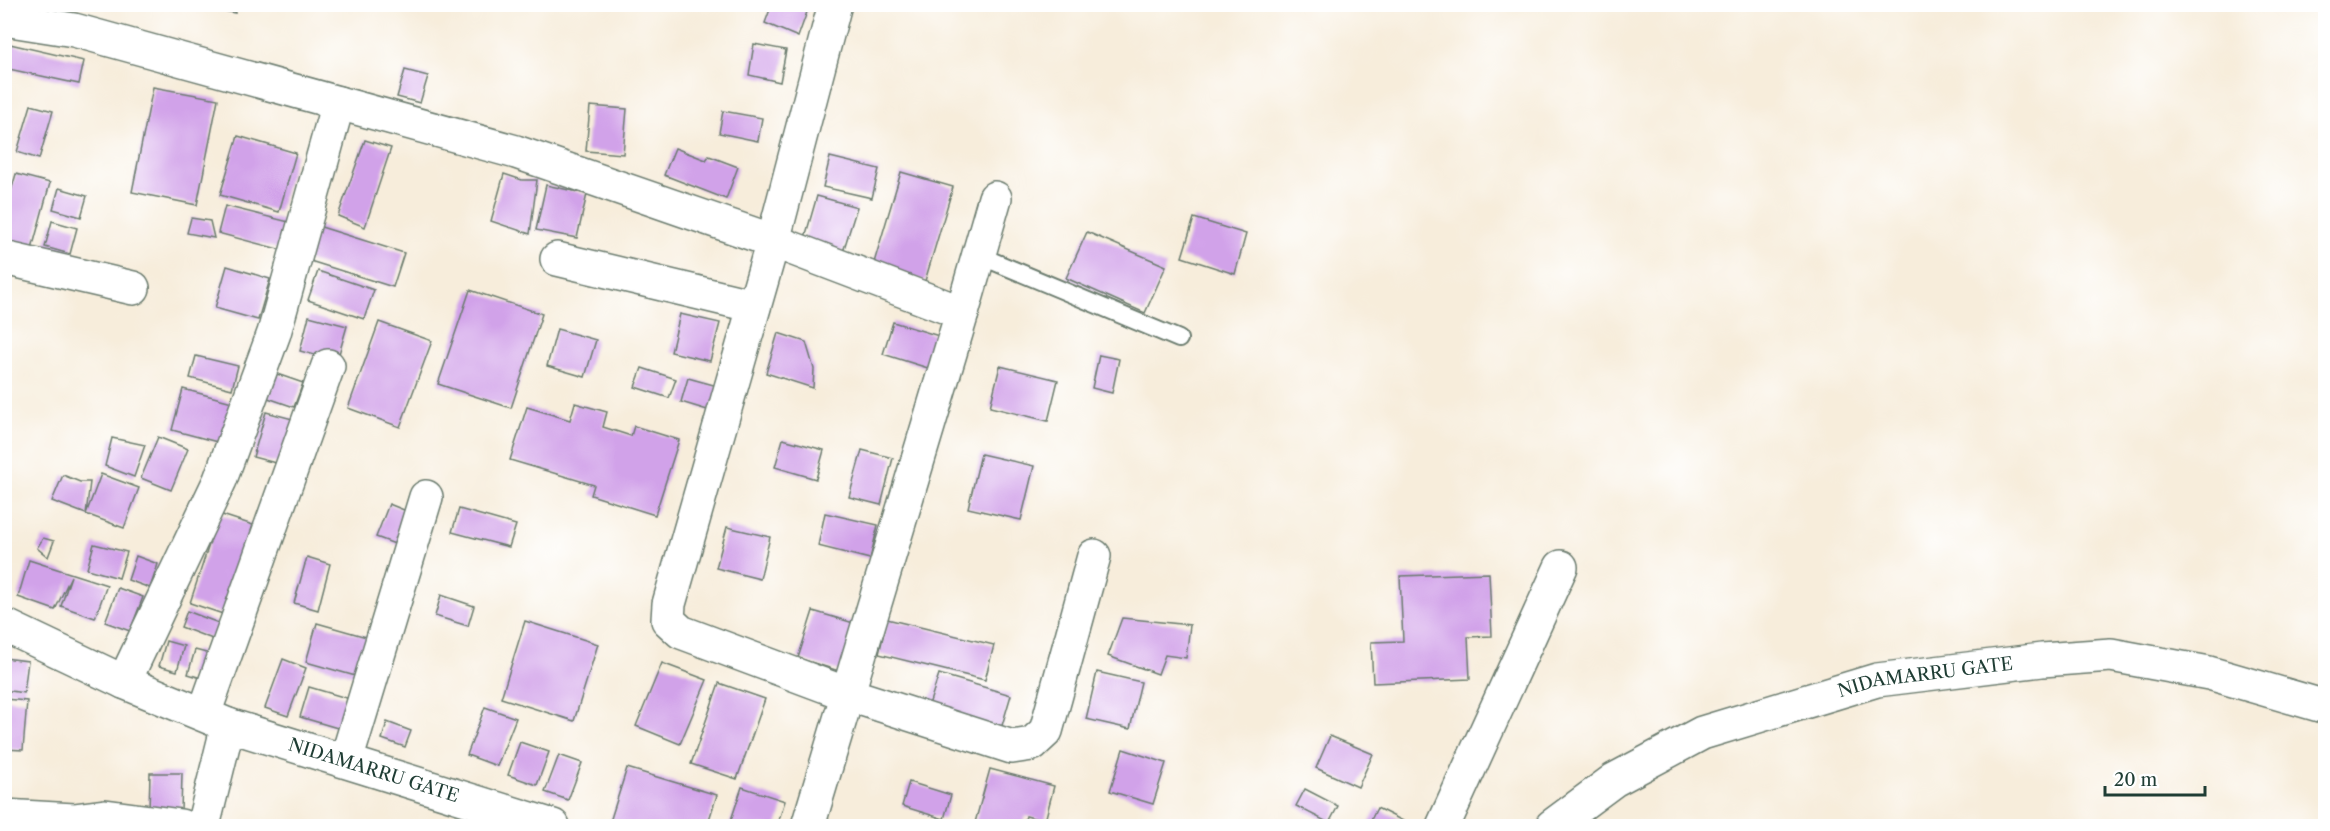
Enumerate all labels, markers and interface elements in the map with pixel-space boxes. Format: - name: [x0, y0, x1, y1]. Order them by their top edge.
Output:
- street label: NIDAMARRU GATE: [1835, 653, 2014, 702]
- street label: NIDAMARRU GATE: [286, 733, 462, 807]
- scale bar: [2105, 759, 2206, 797]
- text: 20 m: [2114, 769, 2158, 791]

